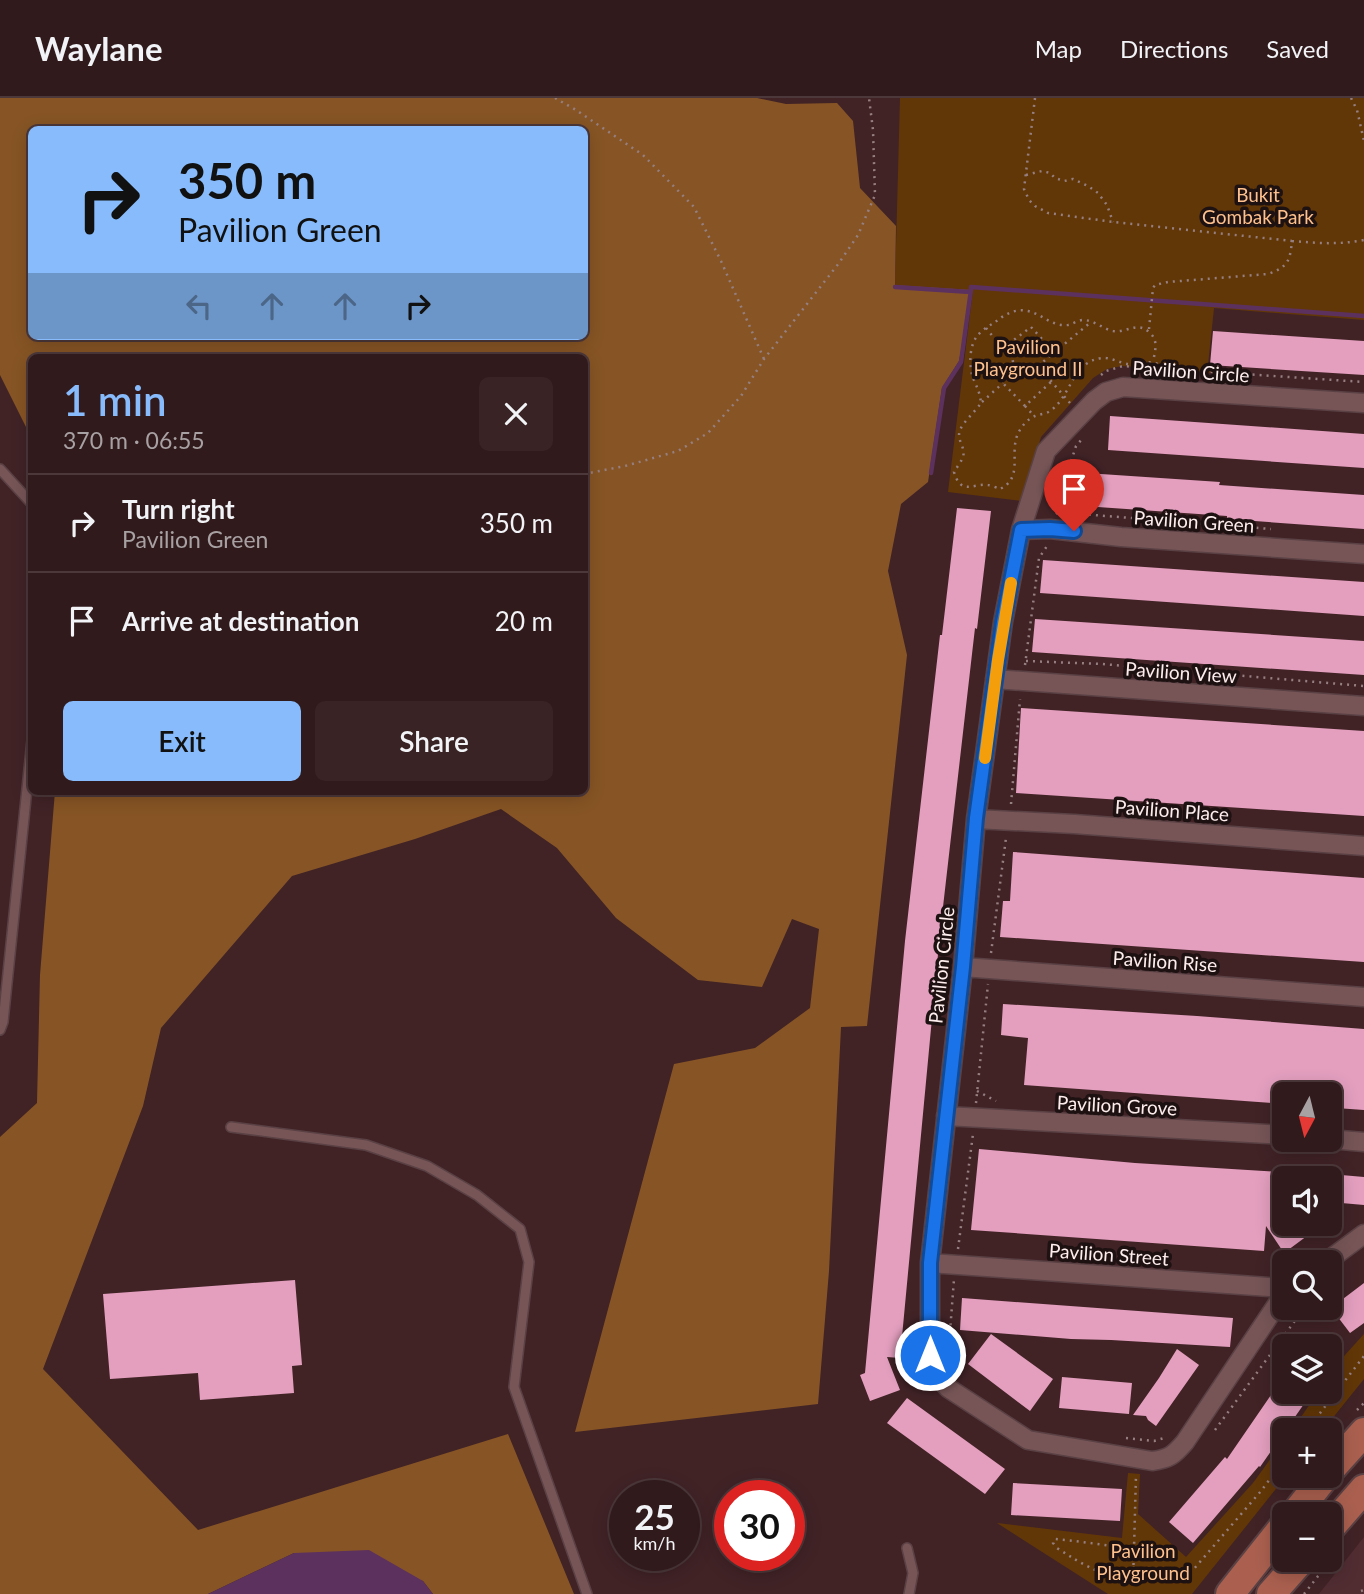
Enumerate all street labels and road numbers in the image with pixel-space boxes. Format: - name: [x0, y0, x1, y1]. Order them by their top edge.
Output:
- street label: Pavilion Circle: [1132, 355, 1250, 387]
- street label: Pavilion Green: [1133, 505, 1255, 537]
- street label: Pavilion View: [1125, 657, 1238, 687]
- street label: Pavilion Place: [1114, 795, 1230, 825]
- street label: Pavilion Circle: [923, 905, 959, 1025]
- street label: Pavilion Rise: [1112, 946, 1218, 976]
- street label: Pavilion Grove: [1056, 1090, 1178, 1120]
- street label: Pavilion Street: [1048, 1238, 1170, 1270]

